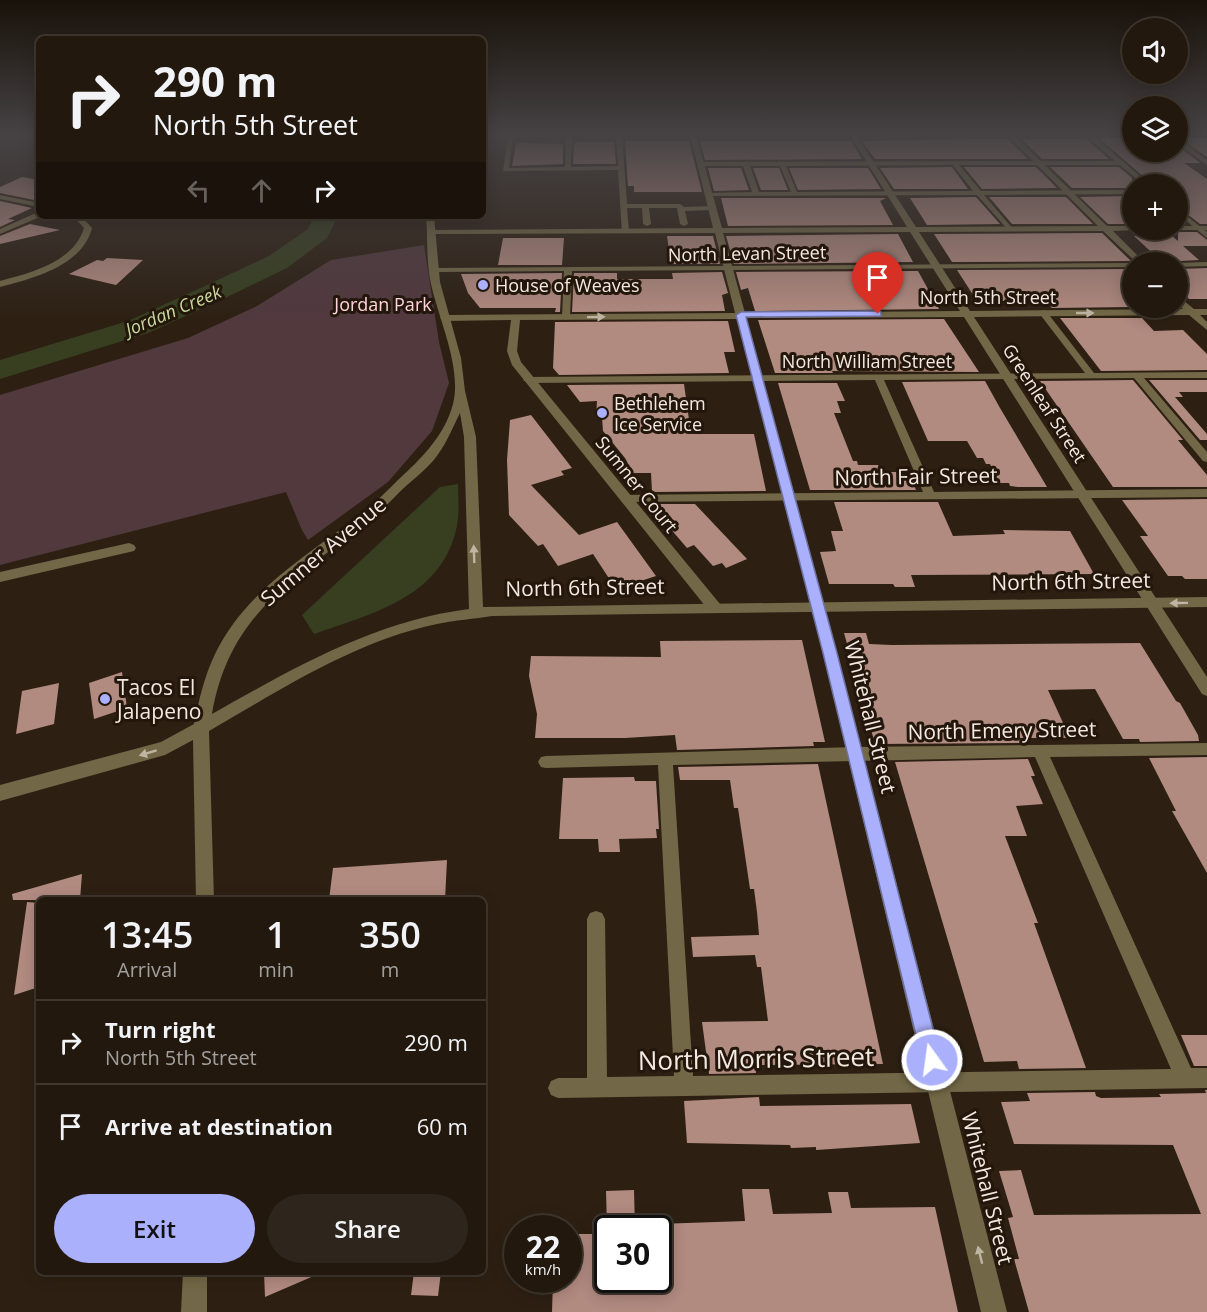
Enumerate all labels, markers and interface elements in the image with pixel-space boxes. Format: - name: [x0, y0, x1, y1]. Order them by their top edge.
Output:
- map controls: [1122, 18, 1188, 318]
- button: sound: [1122, 18, 1188, 84]
- text: 290 m: [153, 52, 277, 109]
- icon: right: [54, 60, 132, 138]
- button: layers: [1122, 96, 1188, 162]
- text: North 5th Street: [153, 106, 358, 143]
- icon: left: [182, 174, 215, 207]
- icon: ahead: [245, 174, 278, 207]
- icon: right: [308, 174, 341, 207]
- button: +: [1122, 174, 1188, 240]
- street label: North Levan Street: [668, 240, 826, 266]
- pin: [852, 252, 903, 314]
- button: −: [1122, 252, 1188, 318]
- icon: arrive: [861, 261, 894, 294]
- place label: House of Weaves: [495, 273, 639, 297]
- marker: House of Weaves: [476, 278, 490, 292]
- water label: Jordan Creek: [119, 279, 226, 342]
- street label: North 5th Street: [920, 285, 1056, 309]
- park label: Jordan Park: [332, 292, 432, 316]
- one-way arrow: [1075, 308, 1094, 318]
- one-way arrow: [586, 312, 605, 321]
- street label: Greenleaf Street: [998, 339, 1092, 467]
- street label: North William Street: [782, 349, 952, 373]
- place label: Bethlehem Ice Service: [614, 391, 706, 436]
- marker: Bethlehem Ice Service: [595, 406, 609, 420]
- street label: Sumner Court: [591, 431, 683, 537]
- street label: North Fair Street: [834, 461, 998, 491]
- street label: Sumner Avenue: [254, 490, 392, 612]
- one-way arrow: [469, 544, 478, 563]
- street label: North 6th Street: [991, 566, 1151, 596]
- street label: North 6th Street: [505, 572, 665, 602]
- one-way arrow: [1169, 598, 1188, 608]
- street label: Whitehall Street: [839, 638, 903, 796]
- place label: Tacos El Jalapeno: [115, 673, 201, 725]
- marker: Tacos El Jalapeno: [98, 692, 112, 706]
- street label: North Emery Street: [907, 714, 1097, 746]
- one-way arrow: [139, 749, 157, 758]
- text: 13:45: [101, 910, 193, 959]
- text: 1: [266, 910, 287, 959]
- text: 350: [359, 910, 421, 959]
- text: Arrival: [117, 956, 177, 983]
- text: min: [258, 956, 294, 983]
- text: m: [381, 956, 399, 983]
- text: Turn right: [105, 1014, 216, 1044]
- icon: right: [54, 1026, 87, 1059]
- text: 290 m: [404, 1027, 468, 1057]
- position arrow: [900, 1028, 964, 1092]
- street label: North Morris Street: [637, 1038, 875, 1078]
- text: North 5th Street: [105, 1044, 257, 1071]
- street label: Whitehall Street: [956, 1109, 1020, 1267]
- icon: arrive: [54, 1110, 87, 1143]
- text: Arrive at destination: [105, 1111, 333, 1141]
- text: 60 m: [417, 1111, 468, 1141]
- button: Exit: [54, 1194, 255, 1263]
- button: Share: [267, 1194, 468, 1263]
- speed limit sign: 30: [594, 1215, 672, 1293]
- text: 22: [526, 1226, 560, 1267]
- one-way arrow: [975, 1246, 985, 1264]
- text: km/h: [525, 1259, 561, 1279]

